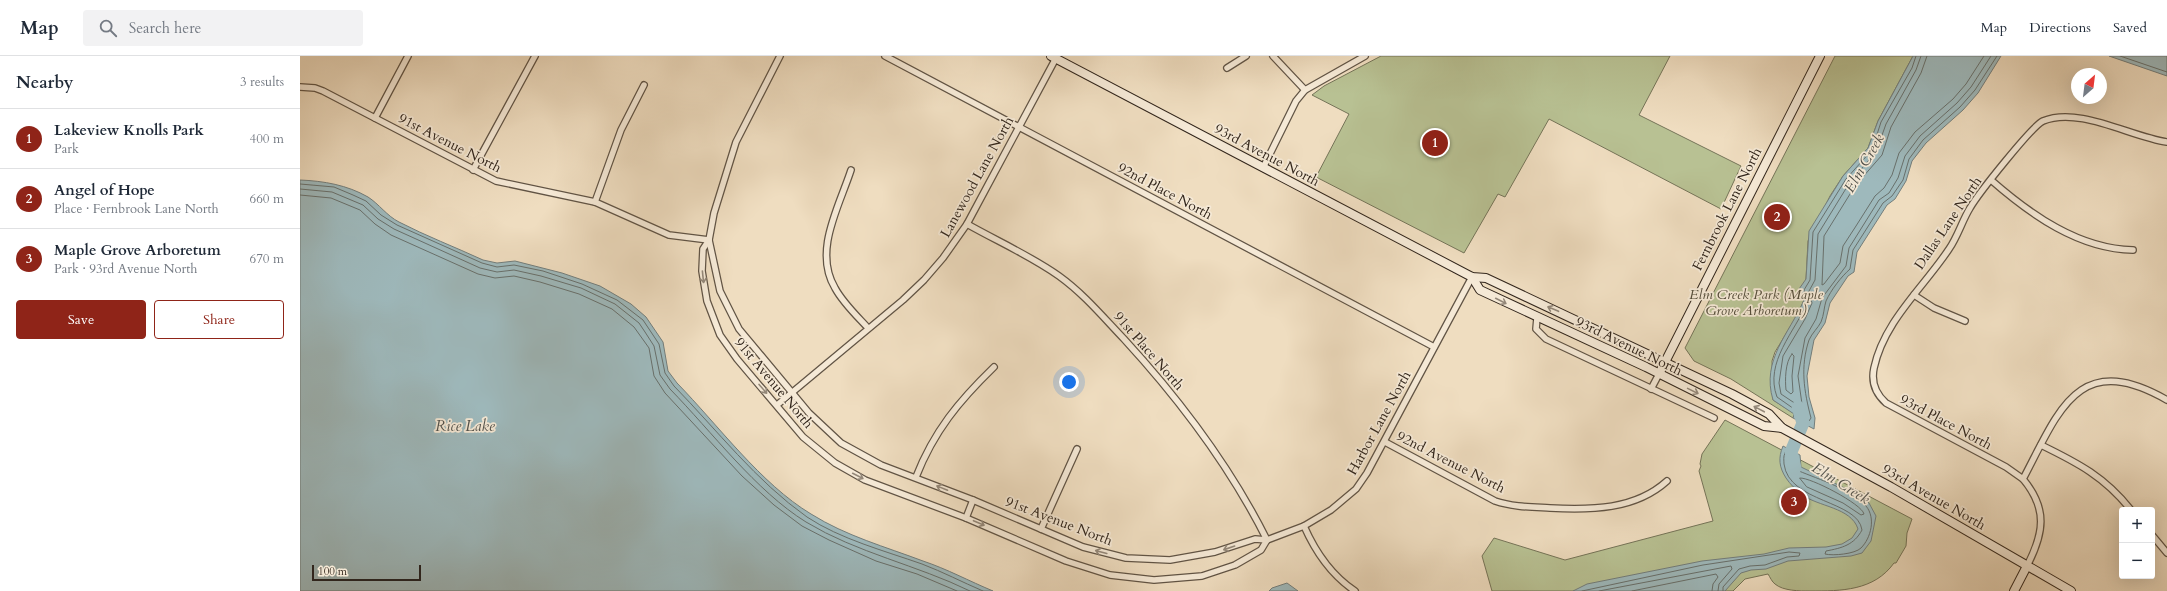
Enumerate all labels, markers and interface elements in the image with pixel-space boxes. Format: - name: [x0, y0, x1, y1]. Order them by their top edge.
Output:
- search box: [83, 10, 363, 46]
- text: Map: [20, 15, 59, 41]
- icon: search: [97, 17, 119, 39]
- text: Search here: [129, 18, 201, 38]
- text: Map: [1981, 18, 2007, 37]
- text: Directions: [2029, 18, 2091, 37]
- text: Saved: [2113, 18, 2147, 37]
- north arrow: [2071, 68, 2107, 104]
- text: Nearby: [16, 71, 73, 94]
- text: 3 results: [240, 73, 284, 91]
- street label: 91st Avenue North: [395, 109, 505, 177]
- street label: Lanewood Lane North: [936, 113, 1018, 241]
- street label: 93rd Avenue North: [1211, 119, 1323, 191]
- text: Lakeview Knolls Park: [54, 120, 204, 140]
- pin: 1: [1422, 128, 1448, 158]
- text: 1: [26, 130, 32, 148]
- text: 400 m: [250, 130, 284, 148]
- water label: Elm Creek: [1839, 130, 1889, 196]
- text: Park: [54, 140, 79, 158]
- street label: Fernbrook Lane North: [1688, 144, 1766, 274]
- street label: 92nd Place North: [1114, 158, 1216, 224]
- street label: Dallas Lane North: [1910, 173, 1986, 273]
- text: Angel of Hope: [54, 180, 155, 200]
- text: 2: [26, 190, 32, 208]
- text: 660 m: [250, 190, 284, 208]
- text: Place · Fernbrook Lane North: [54, 200, 219, 218]
- pin: 2: [1764, 202, 1790, 232]
- text: Maple Grove Arboretum: [54, 240, 221, 260]
- text: 3: [26, 250, 32, 268]
- text: 670 m: [250, 250, 284, 268]
- text: Park · 93rd Avenue North: [54, 260, 198, 278]
- one-way arrow: [699, 270, 707, 283]
- park label: Elm Creek Park (Maple Grove Arboretum): [1689, 285, 1823, 320]
- one-way arrow: [1495, 297, 1507, 305]
- button: Save: [16, 300, 146, 339]
- button: Share: [154, 300, 284, 339]
- one-way arrow: [1548, 305, 1560, 313]
- street label: 91st Place North: [1110, 308, 1189, 395]
- street label: 93rd Avenue North: [1572, 312, 1686, 380]
- street label: 91st Avenue North: [730, 334, 818, 433]
- street label: Harbor Lane North: [1343, 367, 1416, 478]
- your location: [1059, 372, 1079, 392]
- one-way arrow: [758, 384, 767, 395]
- one-way arrow: [1687, 388, 1699, 395]
- street label: 93rd Place North: [1897, 390, 1996, 454]
- one-way arrow: [1753, 404, 1765, 412]
- water label: Rice Lake: [435, 416, 495, 436]
- street label: 92nd Avenue North: [1393, 426, 1509, 498]
- water label: Elm Creek: [1808, 457, 1874, 509]
- street label: 93rd Avenue North: [1879, 460, 1989, 535]
- one-way arrow: [851, 473, 863, 480]
- one-way arrow: [936, 483, 948, 491]
- pin: 3: [1781, 487, 1807, 517]
- street label: 91st Avenue North: [1003, 492, 1115, 550]
- map controls: [2119, 507, 2155, 579]
- button: +: [2119, 507, 2155, 543]
- one-way arrow: [972, 520, 984, 527]
- button: −: [2119, 543, 2155, 579]
- one-way arrow: [1223, 545, 1236, 552]
- one-way arrow: [1095, 548, 1108, 555]
- scale bar: [312, 563, 421, 582]
- text: 100 m: [318, 564, 347, 579]

